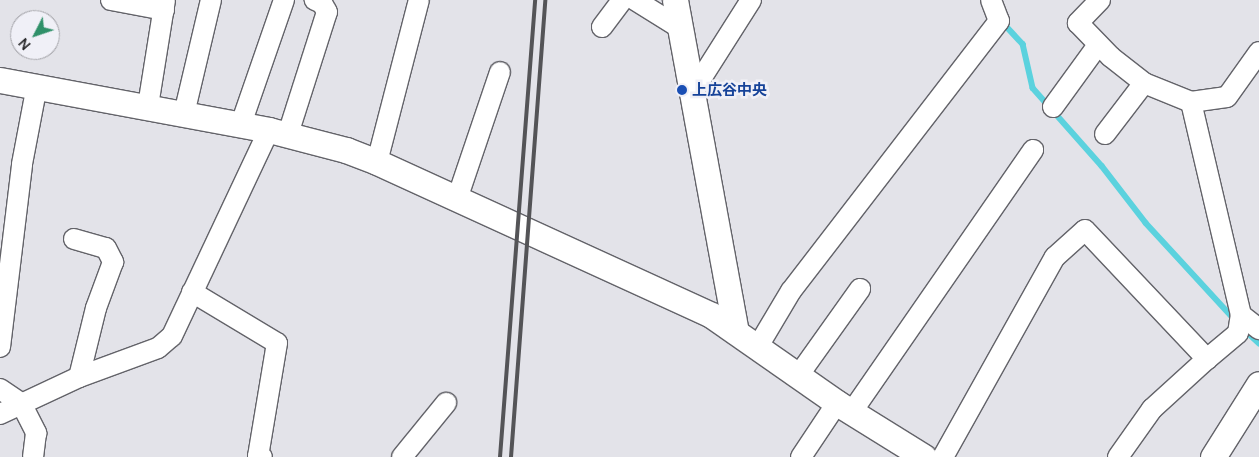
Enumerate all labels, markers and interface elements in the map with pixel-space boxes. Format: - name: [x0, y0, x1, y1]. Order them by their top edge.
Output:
- north arrow: [10, 10, 60, 60]
- text: N: [14, 34, 35, 55]
- place label: 上広谷中央: [692, 81, 767, 99]
- marker: 上広谷中央: [676, 84, 688, 96]

